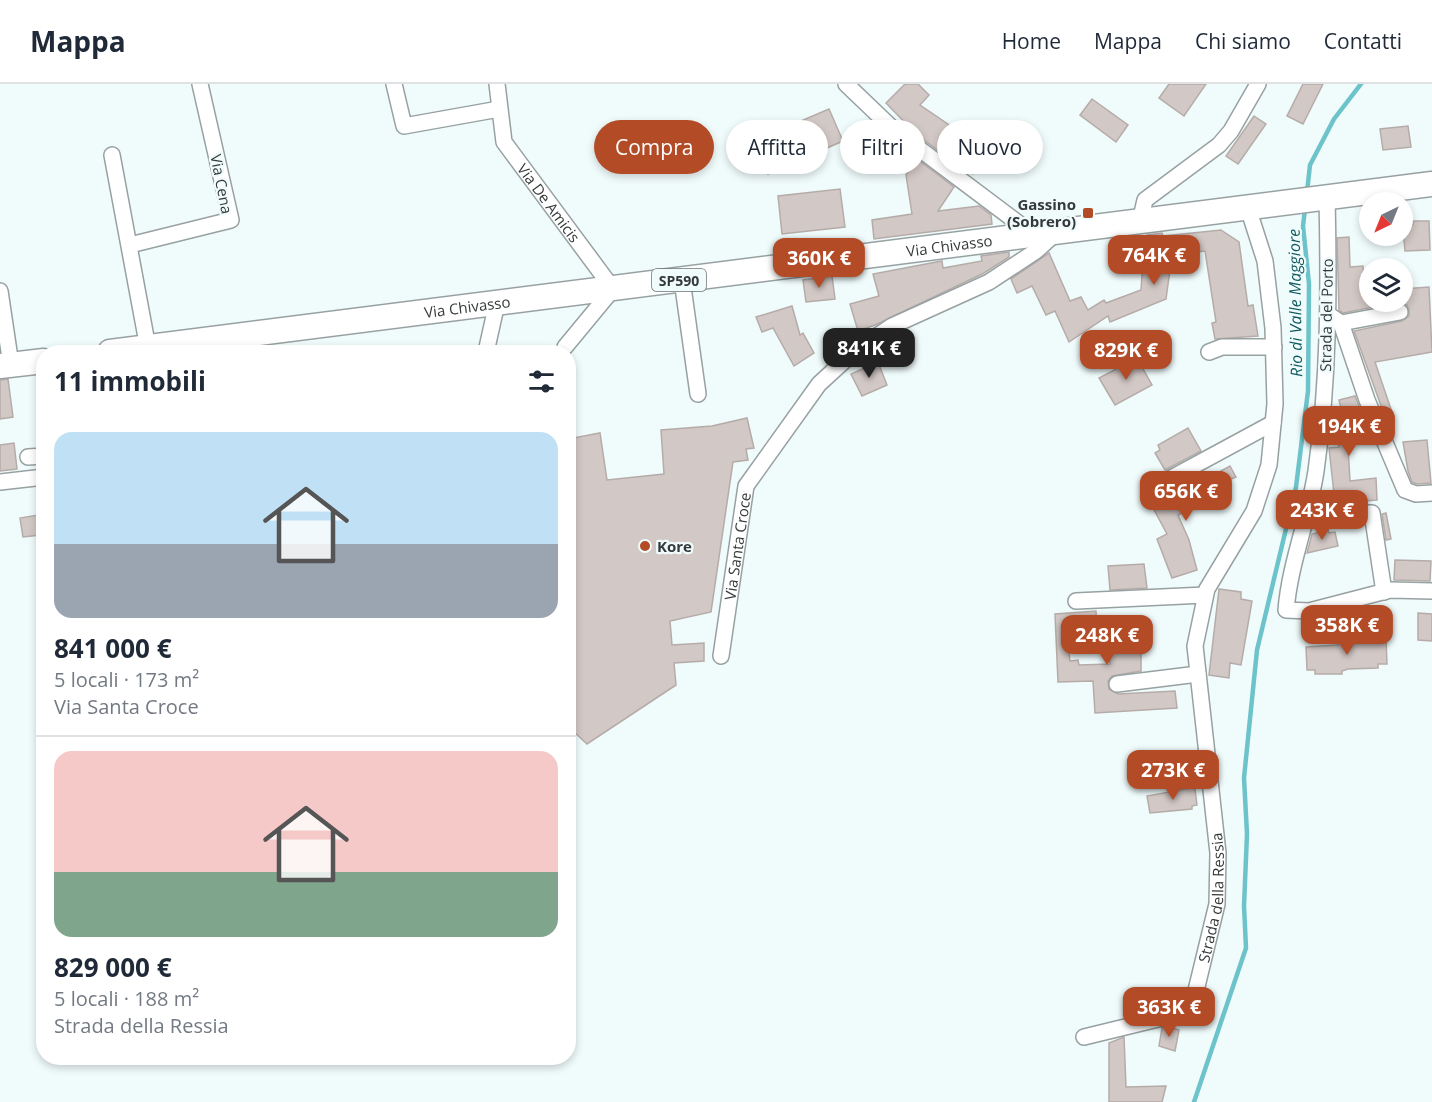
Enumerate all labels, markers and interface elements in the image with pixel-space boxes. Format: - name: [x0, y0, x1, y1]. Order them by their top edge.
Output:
- text: Mappa: [30, 22, 126, 60]
- text: Home: [1002, 27, 1061, 55]
- text: Mappa: [1094, 27, 1162, 55]
- text: Chi siamo: [1195, 27, 1291, 55]
- text: Contatti: [1324, 27, 1402, 55]
- chip: Compra: [594, 120, 714, 174]
- chip: Affitta: [726, 120, 828, 174]
- chip: Filtri: [840, 120, 925, 174]
- chip: Nuovo: [937, 120, 1043, 174]
- street label: Via Cena: [206, 152, 238, 216]
- street label: Via De Amicis: [513, 159, 585, 246]
- north arrow: [1359, 192, 1413, 246]
- map controls: [1359, 192, 1413, 312]
- place label: Gassino (Sobrero): [1007, 194, 1076, 231]
- marker: Gassino (Sobrero): [1081, 206, 1095, 220]
- water label: Rio di Valle Maggiore: [1283, 229, 1307, 377]
- street label: Via Chivasso: [905, 230, 993, 261]
- pin: 764K €: [1105, 235, 1203, 286]
- pin: 360K €: [770, 238, 868, 289]
- text: 764K €: [1122, 241, 1186, 268]
- text: 360K €: [787, 244, 851, 271]
- street label: Strada del Porto: [1315, 258, 1337, 372]
- button: layers: [1359, 258, 1413, 312]
- road number: SP590: [652, 269, 706, 291]
- street label: Via Chivasso: [423, 291, 511, 322]
- pin: 841K €: [820, 328, 918, 379]
- pin: 829K €: [1077, 330, 1175, 381]
- text: 841K €: [837, 334, 901, 361]
- text: 829K €: [1094, 336, 1158, 363]
- text: 11 immobili: [54, 363, 206, 399]
- icon: filters: [525, 365, 558, 398]
- pin: 194K €: [1300, 406, 1398, 457]
- text: 194K €: [1317, 412, 1381, 439]
- icon: home: [252, 471, 360, 579]
- pin: 656K €: [1137, 471, 1235, 522]
- text: 656K €: [1154, 477, 1218, 504]
- pin: 243K €: [1273, 490, 1371, 541]
- street label: Via Santa Croce: [719, 491, 755, 601]
- text: 243K €: [1290, 496, 1354, 523]
- place label: Kore: [657, 536, 692, 556]
- marker: Kore: [638, 539, 652, 553]
- pin: 358K €: [1298, 605, 1396, 656]
- text: 358K €: [1315, 611, 1379, 638]
- pin: 248K €: [1058, 615, 1156, 666]
- text: 248K €: [1075, 621, 1139, 648]
- text: 841 000 €: [54, 630, 172, 666]
- text: 5 locali · 173 m²: [54, 666, 199, 693]
- text: Via Santa Croce: [54, 693, 199, 720]
- pin: 273K €: [1124, 750, 1222, 801]
- text: 273K €: [1141, 756, 1205, 783]
- icon: home: [252, 790, 360, 898]
- street label: Strada della Ressia: [1193, 832, 1228, 964]
- text: 829 000 €: [54, 949, 172, 985]
- text: 5 locali · 188 m²: [54, 985, 199, 1012]
- pin: 363K €: [1120, 987, 1218, 1038]
- text: 363K €: [1137, 993, 1201, 1020]
- text: Strada della Ressia: [54, 1012, 229, 1039]

